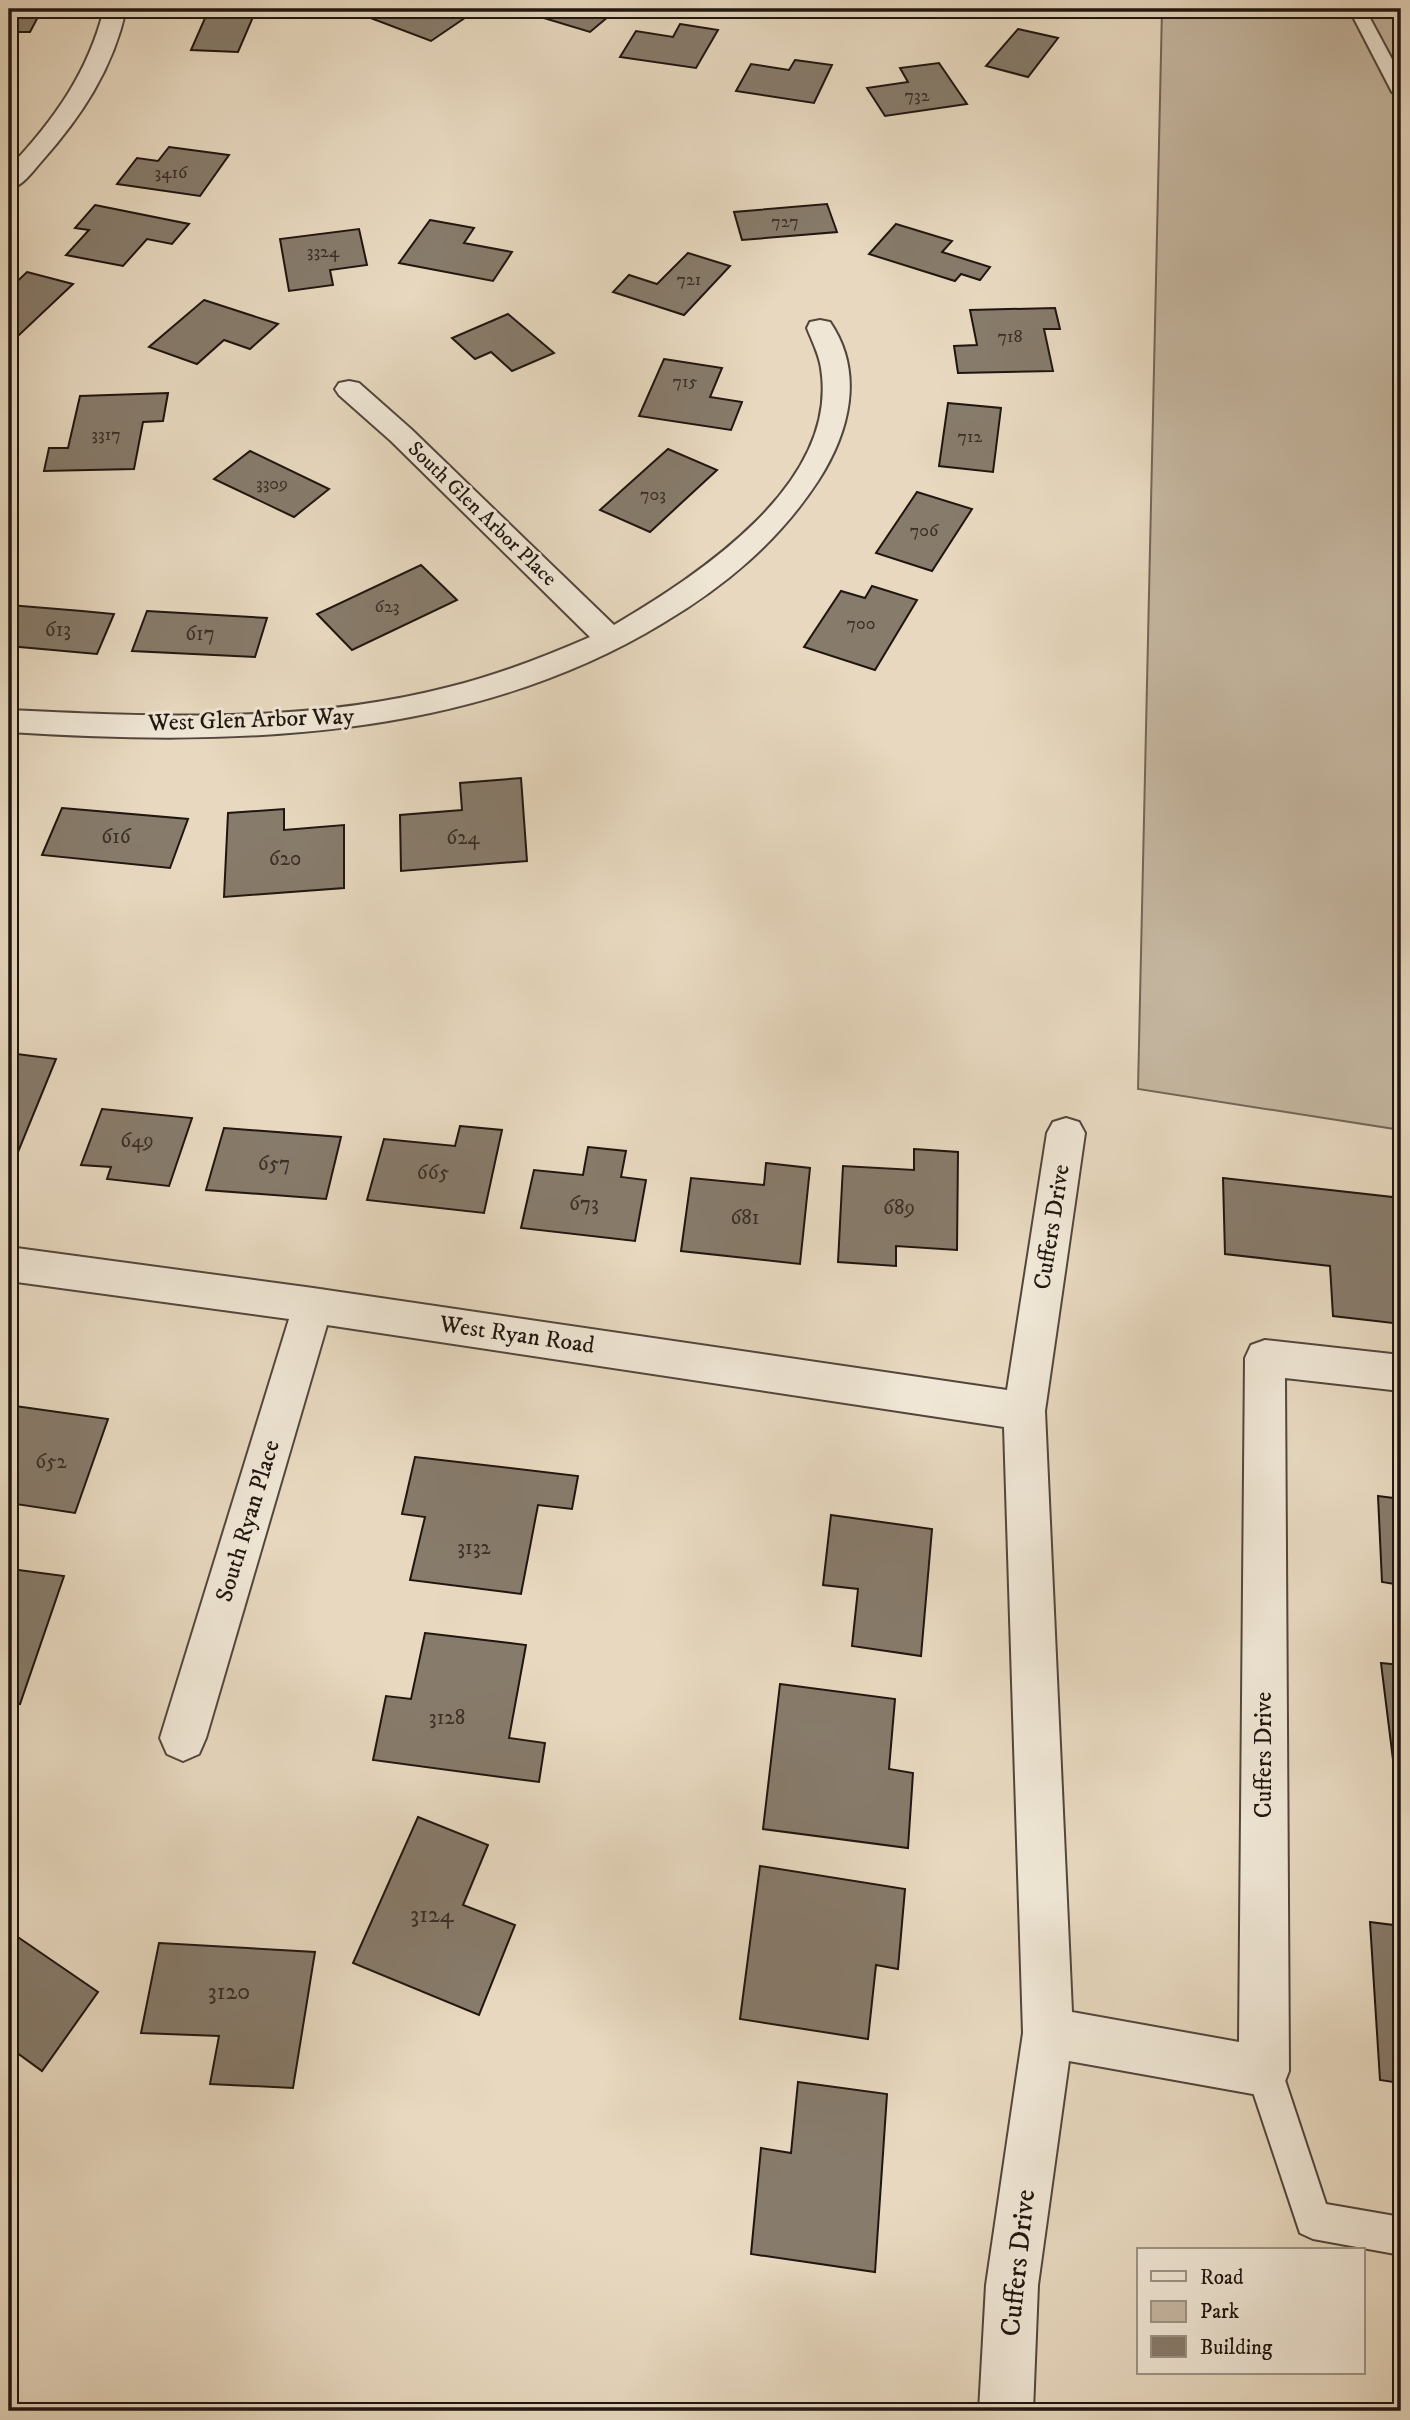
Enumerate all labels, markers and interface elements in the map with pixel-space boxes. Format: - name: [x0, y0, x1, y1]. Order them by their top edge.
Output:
- house number: 732: [904, 85, 930, 107]
- house number: 3416: [155, 162, 188, 184]
- house number: 727: [771, 211, 799, 233]
- house number: 3324: [307, 241, 340, 263]
- house number: 721: [677, 269, 701, 291]
- house number: 718: [997, 326, 1023, 348]
- house number: 715: [673, 371, 698, 393]
- house number: 3317: [91, 424, 121, 446]
- house number: 712: [958, 426, 983, 448]
- street label: South Glen Arbor Place: [402, 436, 562, 592]
- house number: 3309: [256, 473, 288, 495]
- house number: 703: [640, 484, 666, 506]
- house number: 706: [910, 520, 939, 542]
- house number: 623: [375, 596, 399, 618]
- house number: 700: [847, 613, 875, 635]
- house number: 613: [45, 617, 71, 643]
- house number: 617: [185, 621, 215, 647]
- street label: West Glen Arbor Way: [146, 701, 355, 739]
- house number: 616: [101, 824, 132, 850]
- house number: 624: [446, 825, 481, 851]
- house number: 620: [269, 846, 301, 872]
- house number: 649: [120, 1128, 154, 1154]
- house number: 657: [258, 1151, 290, 1177]
- house number: 665: [417, 1160, 449, 1186]
- street label: Cuffers Drive: [1027, 1162, 1077, 1292]
- house number: 673: [569, 1191, 599, 1217]
- house number: 689: [883, 1195, 915, 1221]
- house number: 681: [730, 1205, 760, 1231]
- street label: West Ryan Road: [437, 1309, 596, 1361]
- street label: South Ryan Place: [209, 1436, 287, 1606]
- house number: 652: [35, 1449, 68, 1475]
- house number: 3132: [457, 1535, 492, 1561]
- street label: Cuffers Drive: [1249, 1692, 1279, 1818]
- house number: 3128: [429, 1705, 465, 1731]
- house number: 3124: [410, 1900, 455, 1930]
- house number: 3120: [208, 1977, 250, 2007]
- street label: Cuffers Drive: [993, 2188, 1043, 2338]
- legend: [1137, 2248, 1364, 2374]
- text: Road: [1200, 2265, 1244, 2291]
- text: Park: [1200, 2299, 1240, 2325]
- text: Building: [1200, 2335, 1273, 2361]

